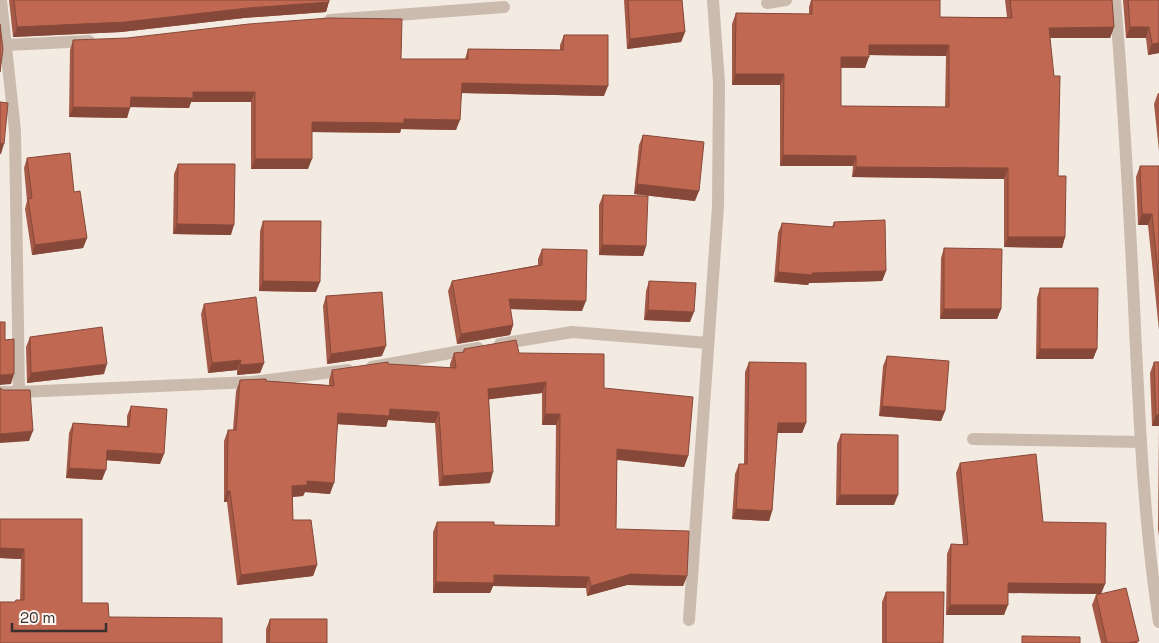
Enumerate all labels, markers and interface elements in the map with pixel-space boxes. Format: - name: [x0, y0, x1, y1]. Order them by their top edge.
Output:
- scale bar: [12, 600, 106, 632]
- text: 20 m: [20, 608, 55, 627]

